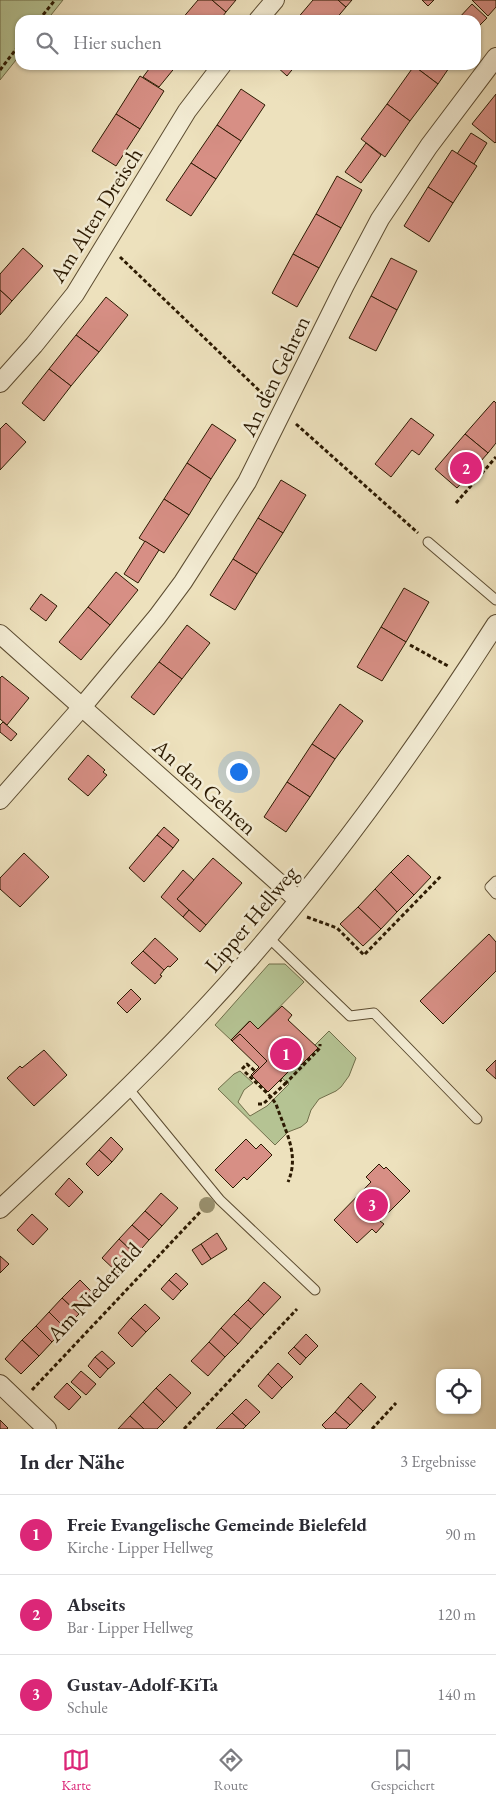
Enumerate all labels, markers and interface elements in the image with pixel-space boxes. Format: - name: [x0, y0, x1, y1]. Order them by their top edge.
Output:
- search box: [15, 15, 481, 70]
- icon: search: [33, 29, 61, 57]
- text: Hier suchen: [73, 30, 162, 55]
- street label: Am Alten Dreisch: [42, 142, 149, 289]
- street label: An den Gehren: [233, 311, 317, 442]
- pin: 2: [450, 449, 482, 487]
- street label: An den Gehren: [146, 732, 263, 842]
- your location: [226, 759, 252, 785]
- street label: Lipper Hellweg: [198, 859, 304, 979]
- pin: 1: [270, 1035, 302, 1073]
- pin: 3: [356, 1186, 388, 1224]
- street label: Am Niederfeld: [40, 1235, 148, 1349]
- map controls: [436, 1369, 481, 1414]
- button: locate: [436, 1369, 481, 1414]
- text: In der Nähe: [20, 1448, 125, 1475]
- text: 3 Ergebnisse: [400, 1451, 476, 1472]
- text: Freie Evangelische Gemeinde Bielefeld: [67, 1512, 367, 1537]
- text: 1: [32, 1524, 40, 1545]
- text: 90 m: [445, 1524, 476, 1545]
- text: Kirche · Lipper Hellweg: [67, 1537, 213, 1558]
- text: Abseits: [67, 1592, 125, 1617]
- text: 2: [32, 1604, 40, 1625]
- text: 120 m: [437, 1604, 476, 1625]
- text: Bar · Lipper Hellweg: [67, 1617, 193, 1638]
- text: Gustav-Adolf-KiTa: [67, 1672, 218, 1697]
- text: 3: [32, 1684, 40, 1705]
- text: 140 m: [437, 1684, 476, 1705]
- text: Schule: [67, 1697, 108, 1718]
- tab: Karte: [61, 1746, 91, 1794]
- tab: Route: [214, 1746, 248, 1794]
- tab: Gespeichert: [371, 1746, 435, 1794]

